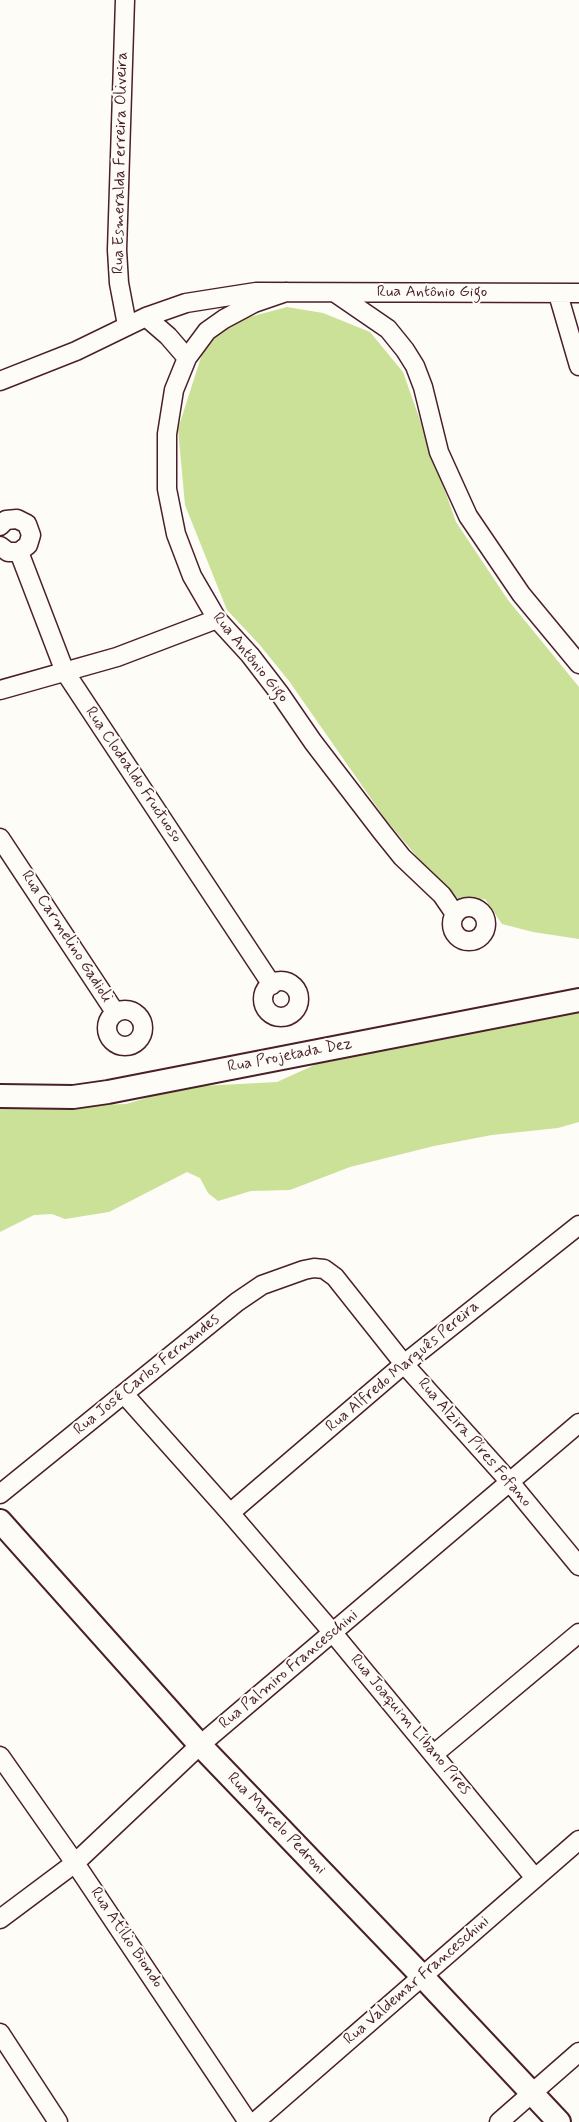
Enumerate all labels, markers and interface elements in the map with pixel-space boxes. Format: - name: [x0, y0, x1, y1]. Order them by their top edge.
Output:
- street label: Rua Esmeralda Ferreira Oliveira: [109, 52, 133, 274]
- street label: Rua Antônio Gigo: [377, 283, 487, 303]
- street label: Rua Antônio Gigo: [208, 609, 292, 707]
- street label: Rua Clodoaldo Fructuoso: [80, 703, 186, 847]
- street label: Rua Carmelino Gadioli: [16, 867, 116, 1007]
- street label: Rua Projetada Dez: [226, 1035, 354, 1077]
- street label: Rua Alfredo Marquês Pereira: [323, 1297, 483, 1437]
- street label: Rua José Carlos Fernandes: [70, 1310, 224, 1440]
- street label: Rua Alzira Píres Fofano: [413, 1375, 535, 1511]
- street label: Rua Palmiro Franceschini: [216, 1606, 362, 1734]
- street label: Rua Joaquim Líbano Pires: [346, 1651, 474, 1799]
- street label: Rua Marcelo Pedroni: [223, 1769, 329, 1879]
- street label: Rua Atílio Biondo: [85, 1884, 167, 1992]
- street label: Rua Valdemar Franceschini: [340, 1913, 494, 2049]

